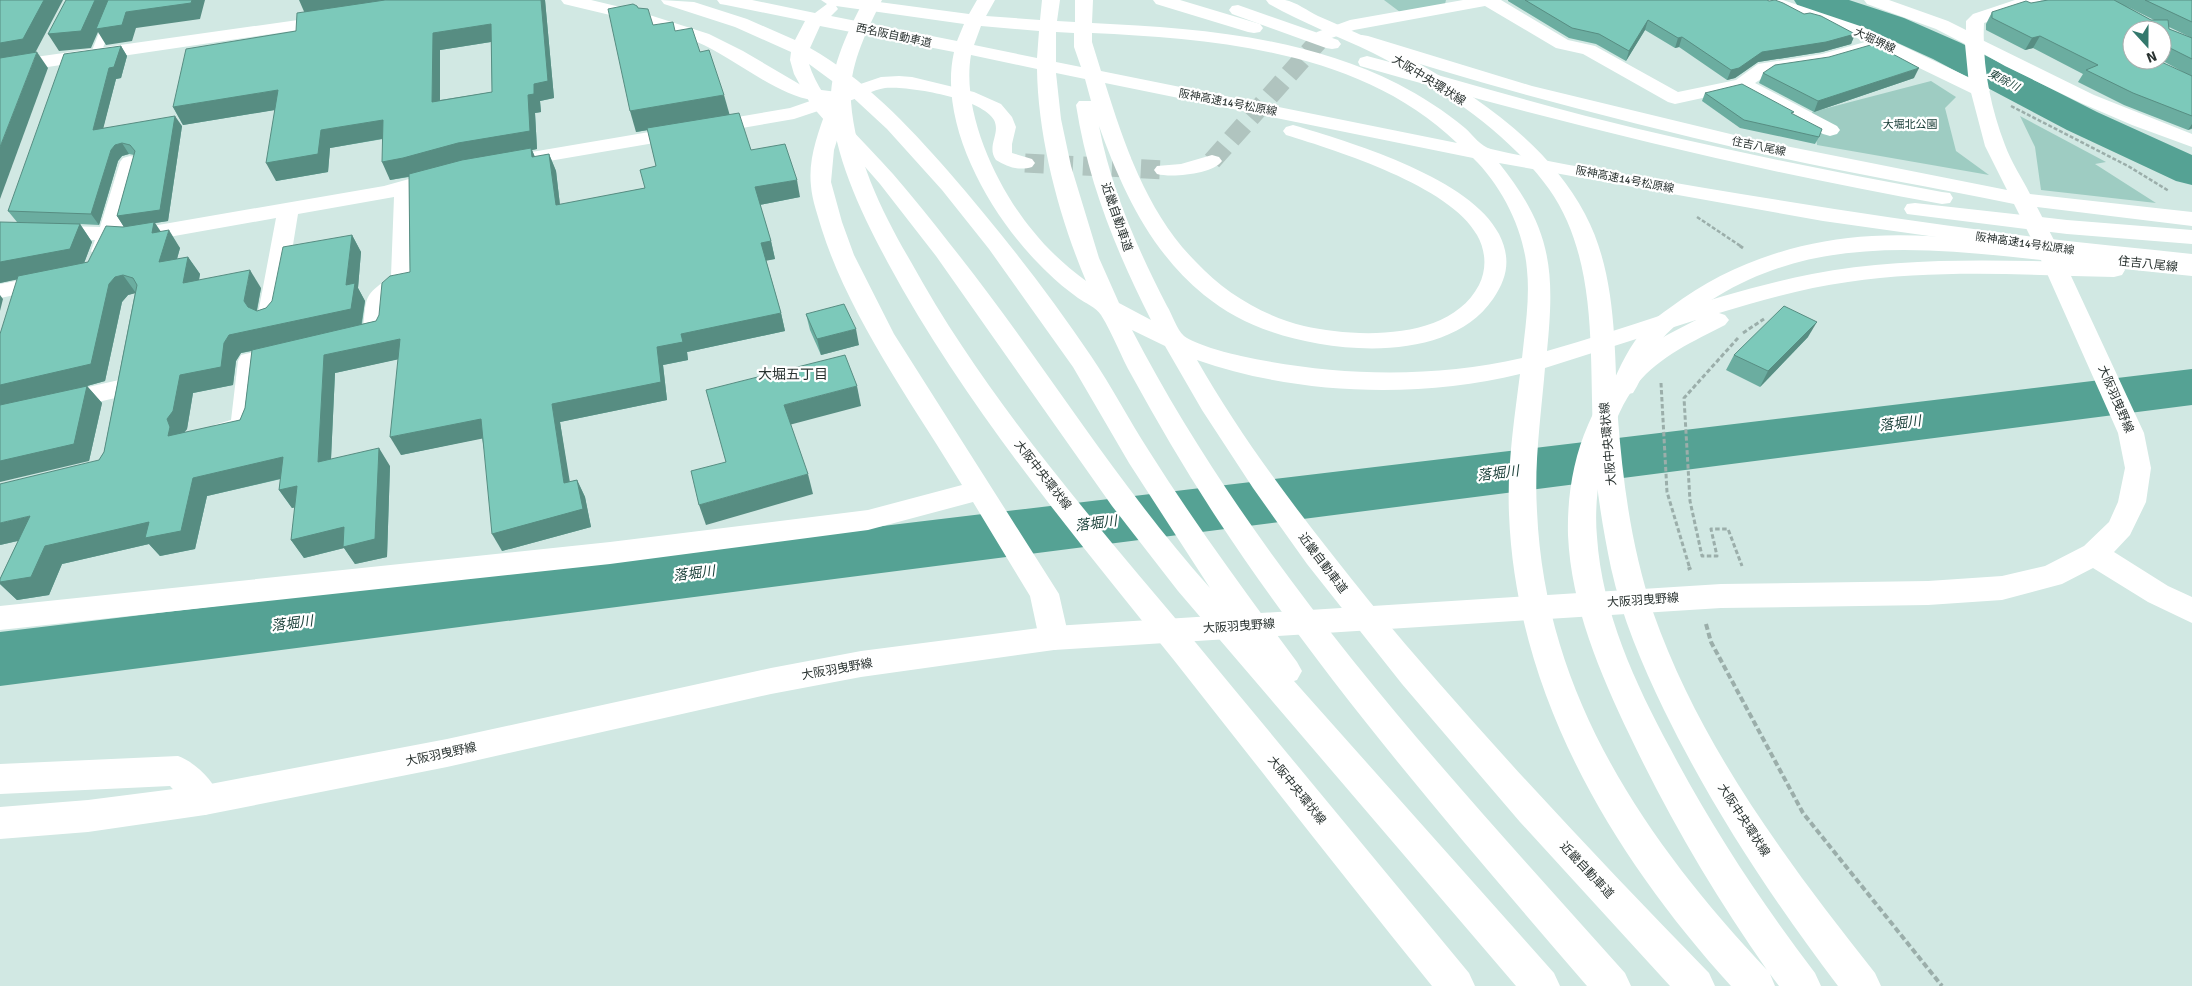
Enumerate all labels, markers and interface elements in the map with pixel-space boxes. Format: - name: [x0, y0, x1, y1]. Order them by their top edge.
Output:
- north arrow: [2122, 20, 2172, 70]
- street label: 西名阪自動車道: [855, 21, 933, 50]
- street label: 大堀堺線: [1852, 25, 1897, 56]
- text: N: [2144, 47, 2159, 66]
- street label: 大阪中央環状線: [1389, 52, 1468, 109]
- water label: 東除川: [1986, 67, 2022, 94]
- street label: 阪神高速14号松原線: [1178, 87, 1278, 118]
- park label: 大堀北公園: [1883, 118, 1938, 131]
- street label: 住吉八尾線: [1731, 134, 1787, 159]
- street label: 阪神高速14号松原線: [1575, 164, 1675, 195]
- street label: 近畿自動車道: [1098, 181, 1135, 254]
- street label: 阪神高速14号松原線: [1975, 230, 2075, 257]
- street label: 住吉八尾線: [2117, 254, 2179, 275]
- street label: 大阪羽曳野線: [2095, 363, 2137, 435]
- district label: 大堀五丁目: [758, 366, 828, 383]
- street label: 大阪中央環状線: [1597, 401, 1620, 486]
- water label: 落堀川: [1878, 412, 1924, 434]
- street label: 大阪中央環状線: [1011, 438, 1074, 513]
- water label: 落堀川: [1476, 462, 1522, 484]
- water label: 落堀川: [1074, 512, 1120, 534]
- street label: 近畿自動車道: [1295, 530, 1350, 597]
- water label: 落堀川: [672, 562, 718, 584]
- street label: 大阪羽曳野線: [1607, 591, 1679, 610]
- water label: 落堀川: [270, 612, 316, 634]
- street label: 大阪羽曳野線: [1203, 617, 1275, 636]
- street label: 大阪羽曳野線: [800, 656, 874, 683]
- street label: 大阪羽曳野線: [404, 740, 478, 769]
- street label: 大阪中央環状線: [1264, 753, 1329, 828]
- street label: 大阪中央環状線: [1714, 781, 1773, 860]
- street label: 近畿自動車道: [1557, 839, 1617, 902]

